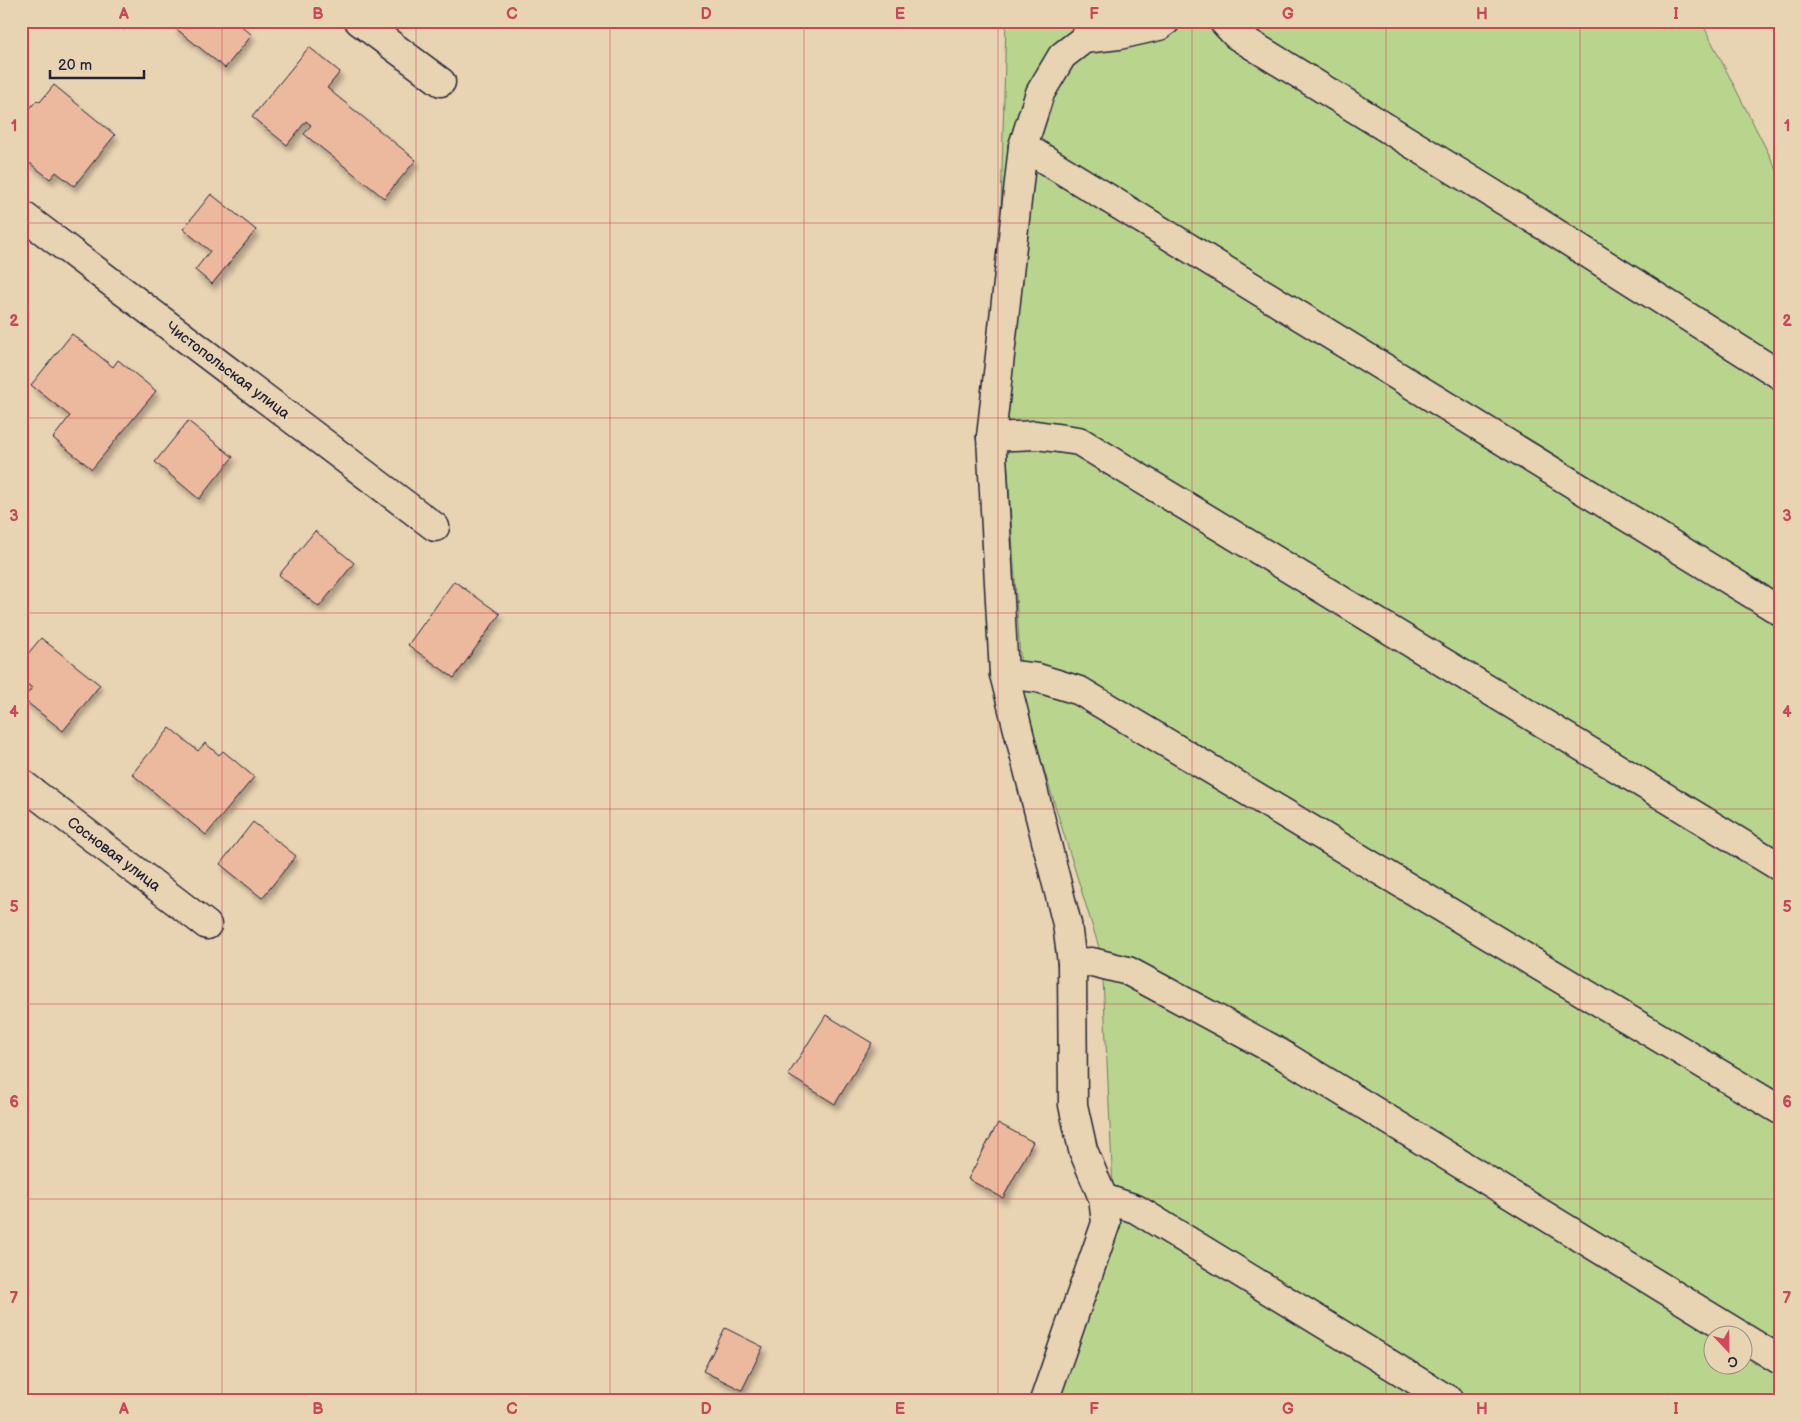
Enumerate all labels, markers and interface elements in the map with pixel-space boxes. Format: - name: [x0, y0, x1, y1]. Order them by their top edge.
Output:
- text: A: [118, 5, 129, 24]
- text: B: [312, 5, 324, 24]
- text: C: [506, 5, 518, 24]
- text: D: [700, 5, 712, 24]
- text: E: [895, 5, 905, 24]
- text: F: [1089, 5, 1099, 24]
- text: G: [1282, 5, 1294, 24]
- text: H: [1476, 5, 1488, 24]
- text: I: [1673, 5, 1679, 24]
- scale bar: [50, 48, 144, 80]
- text: 20 m: [58, 56, 92, 75]
- text: 1: [11, 117, 17, 136]
- text: 1: [1784, 117, 1790, 136]
- text: 2: [9, 312, 19, 331]
- text: 2: [1782, 312, 1792, 331]
- street label: Чистопольская улица: [162, 318, 294, 423]
- text: 3: [9, 507, 19, 526]
- text: 3: [1782, 507, 1792, 526]
- text: 4: [9, 703, 19, 722]
- text: 4: [1782, 703, 1792, 722]
- street label: Сосновая улица: [63, 813, 164, 896]
- text: 5: [9, 898, 19, 917]
- text: 5: [1782, 898, 1792, 917]
- text: 6: [9, 1093, 19, 1112]
- text: 6: [1782, 1093, 1792, 1112]
- text: 7: [10, 1289, 19, 1308]
- text: 7: [1783, 1289, 1792, 1308]
- north arrow: [1704, 1324, 1754, 1374]
- text: С: [1725, 1352, 1740, 1371]
- text: A: [118, 1400, 129, 1419]
- text: B: [312, 1400, 324, 1419]
- text: C: [506, 1400, 518, 1419]
- text: D: [700, 1400, 712, 1419]
- text: E: [895, 1400, 905, 1419]
- text: F: [1089, 1400, 1099, 1419]
- text: G: [1282, 1400, 1294, 1419]
- text: H: [1476, 1400, 1488, 1419]
- text: I: [1673, 1400, 1679, 1419]

